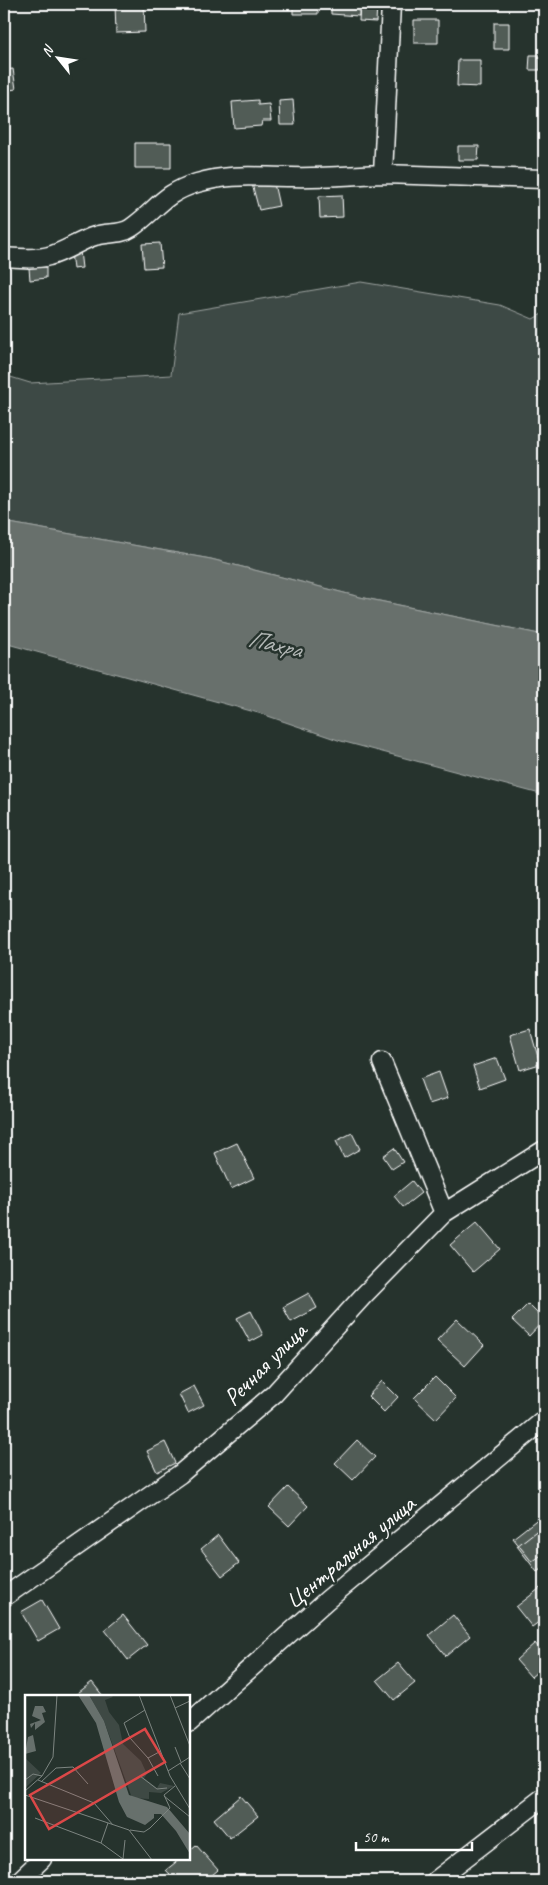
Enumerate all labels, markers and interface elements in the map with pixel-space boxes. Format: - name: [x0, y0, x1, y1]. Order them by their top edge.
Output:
- north arrow: [32, 32, 82, 82]
- text: N: [38, 42, 58, 60]
- water label: Пахра: [245, 622, 307, 666]
- street label: Речная улица: [217, 1314, 315, 1412]
- street label: Центральная улица: [279, 1488, 422, 1615]
- inset map: [25, 1695, 190, 1860]
- scale bar: [356, 1820, 472, 1852]
- text: 50 m: [363, 1828, 390, 1847]

